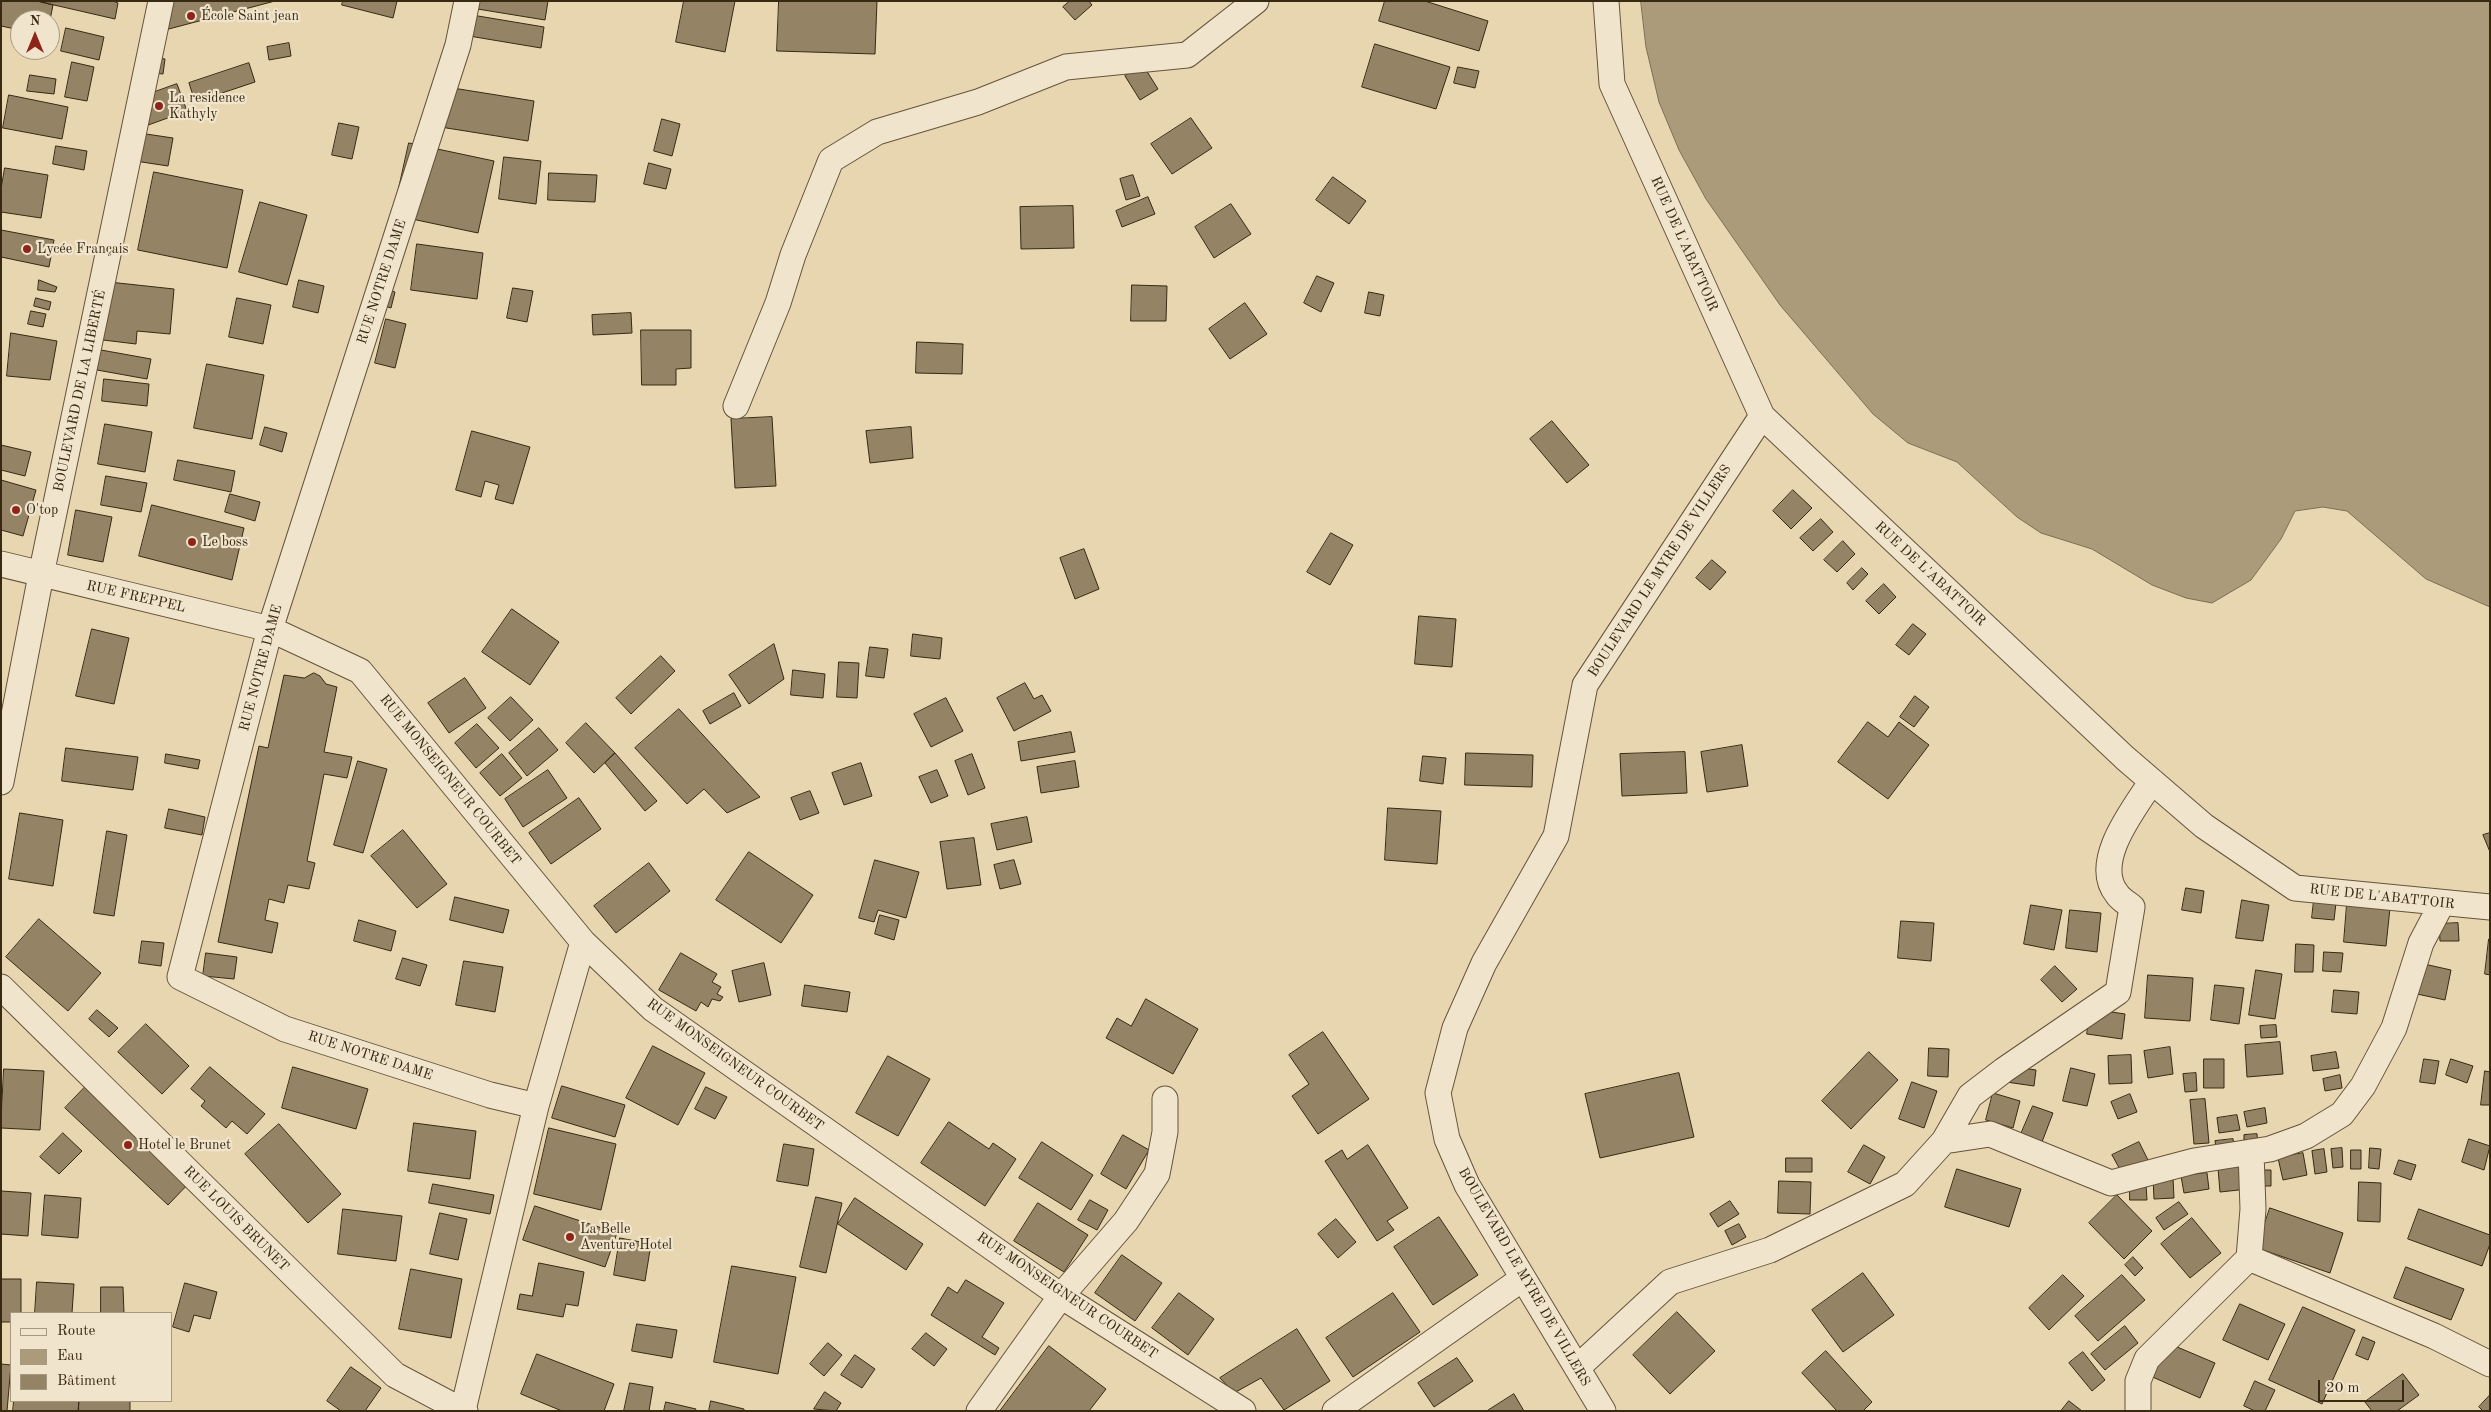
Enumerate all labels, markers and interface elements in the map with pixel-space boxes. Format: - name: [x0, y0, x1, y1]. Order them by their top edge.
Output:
- place label: École Saint jean: [201, 8, 299, 24]
- north arrow: [10, 10, 60, 60]
- marker: École Saint jean: [185, 10, 197, 22]
- text: N: [30, 14, 40, 28]
- place label: La residence Kathyly: [169, 90, 245, 122]
- marker: La residence Kathyly: [153, 100, 165, 112]
- street label: RUE DE L'ABATTOIR: [1647, 174, 1721, 314]
- street label: RUE NOTRE DAME: [354, 217, 410, 347]
- place label: Lycée Français: [37, 241, 129, 257]
- marker: Lycée Français: [21, 243, 33, 255]
- street label: BOULEVARD DE LA LIBERTÉ: [50, 289, 110, 493]
- street label: BOULEVARD LE MYRE DE VILLERS: [1585, 462, 1735, 680]
- place label: O'top: [26, 502, 58, 518]
- marker: O'top: [10, 504, 22, 516]
- street label: RUE DE L'ABATTOIR: [1871, 518, 1989, 630]
- place label: Le boss: [202, 534, 248, 550]
- marker: Le boss: [186, 536, 198, 548]
- street label: RUE FREPPEL: [85, 577, 187, 617]
- street label: RUE NOTRE DAME: [236, 603, 286, 733]
- street label: RUE MONSEIGNEUR COURBET: [376, 691, 524, 869]
- street label: RUE DE L'ABATTOIR: [2309, 881, 2455, 913]
- street label: RUE MONSEIGNEUR COURBET: [643, 995, 827, 1135]
- street label: RUE NOTRE DAME: [305, 1028, 435, 1084]
- place label: Hotel le Brunet: [138, 1137, 231, 1153]
- marker: Hotel le Brunet: [122, 1139, 134, 1151]
- street label: RUE LOUIS BRUNET: [180, 1163, 292, 1275]
- street label: BOULEVARD LE MYRE DE VILLERS: [1454, 1165, 1594, 1389]
- place label: La Belle Aventure Hotel: [580, 1221, 672, 1254]
- street label: RUE MONSEIGNEUR COURBET: [973, 1229, 1161, 1363]
- marker: La Belle Aventure Hotel: [564, 1231, 576, 1243]
- legend: [10, 1312, 172, 1402]
- text: Route: [57, 1324, 95, 1339]
- text: Eau: [57, 1349, 83, 1364]
- scale bar: [2321, 1370, 2407, 1402]
- text: Bâtiment: [57, 1374, 116, 1389]
- text: 20 m: [2326, 1381, 2360, 1396]

